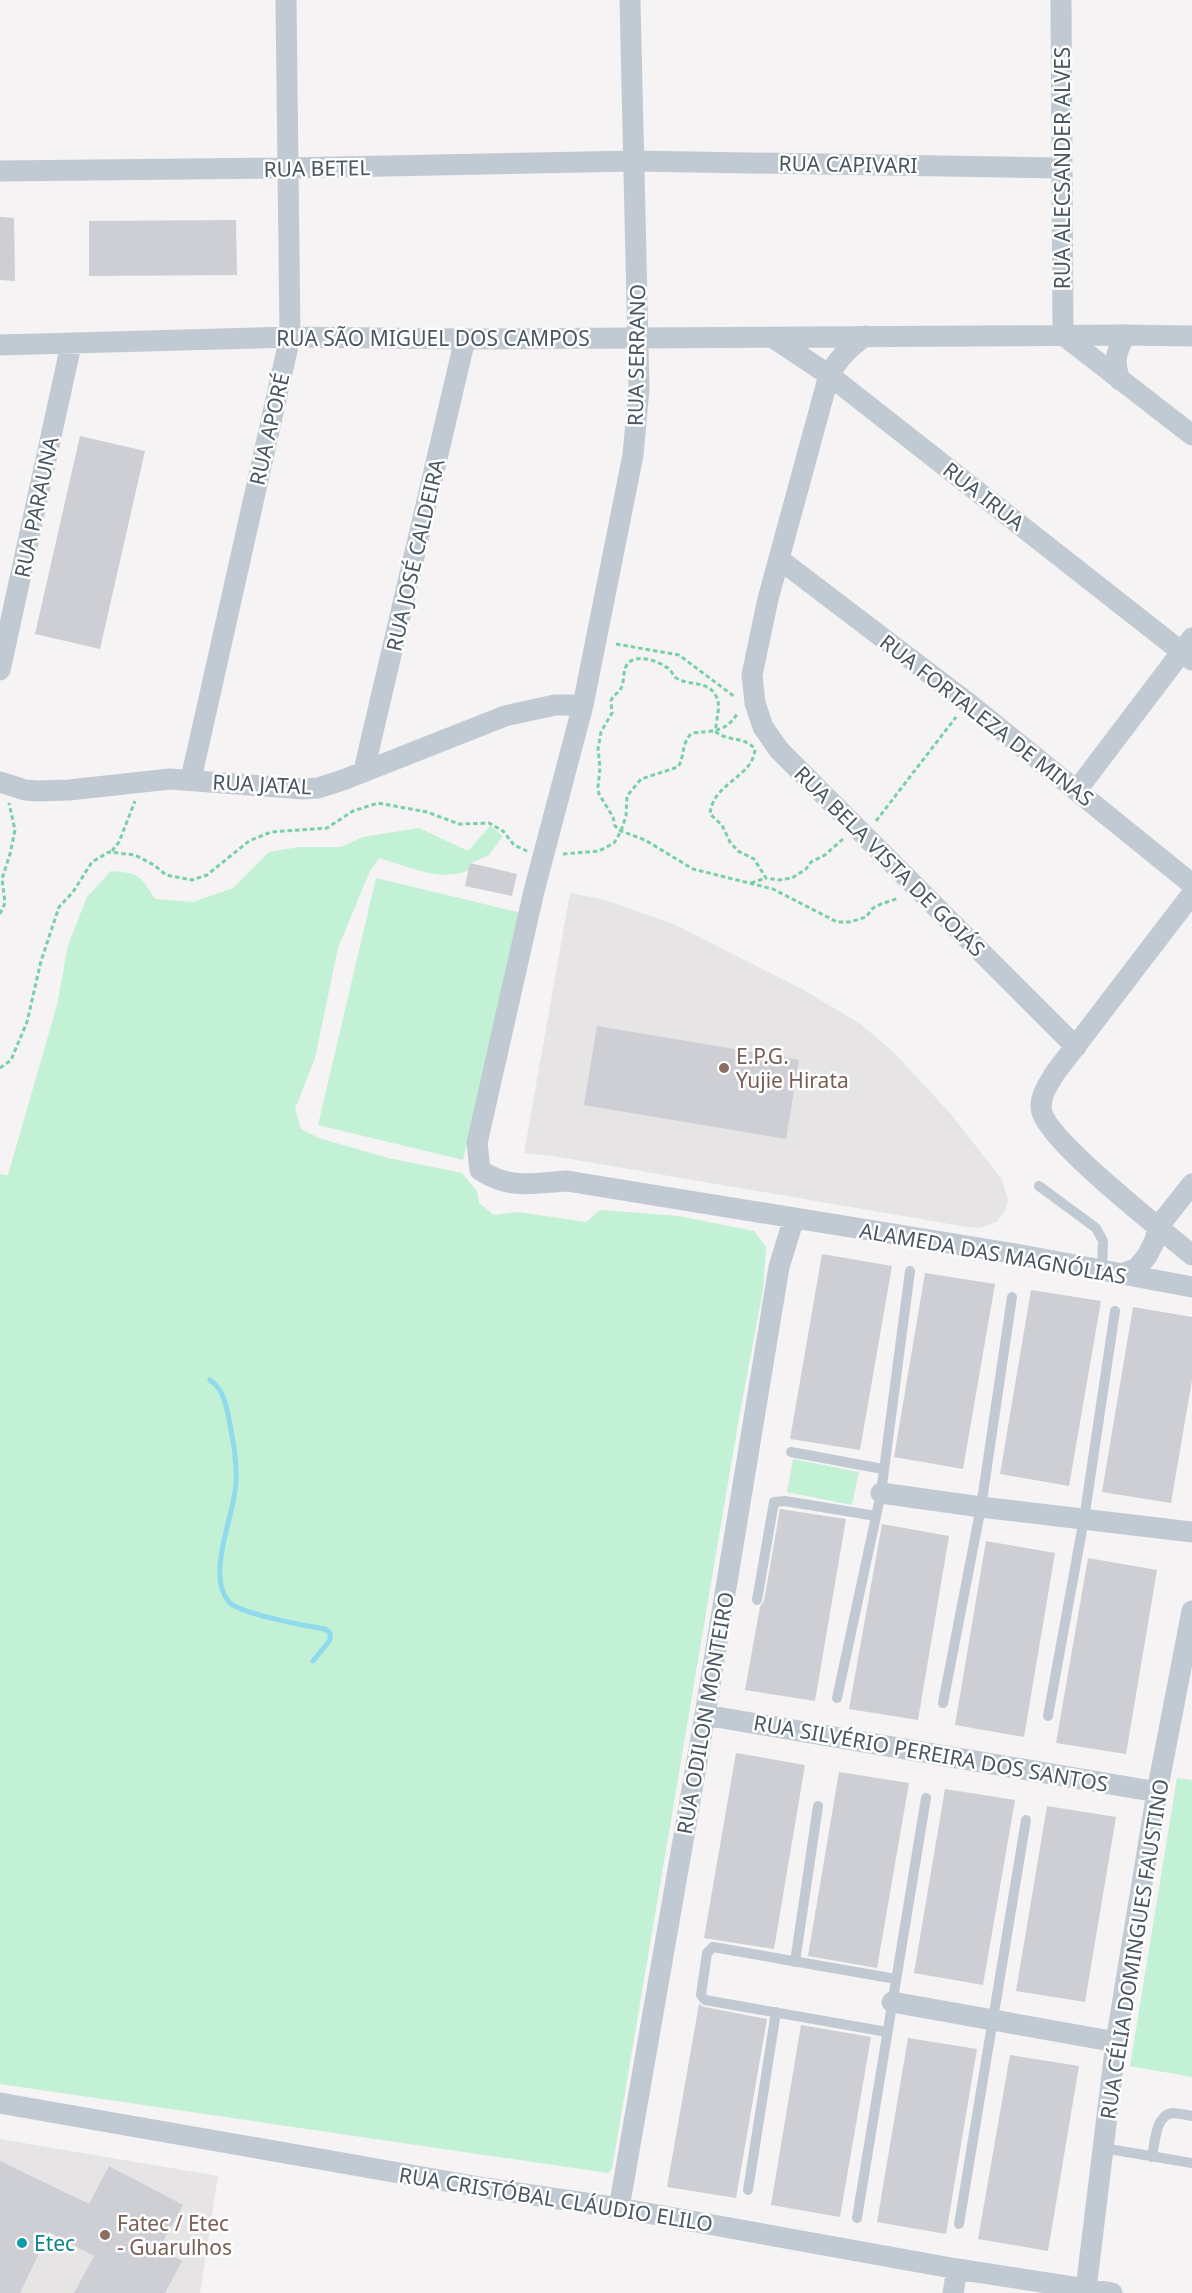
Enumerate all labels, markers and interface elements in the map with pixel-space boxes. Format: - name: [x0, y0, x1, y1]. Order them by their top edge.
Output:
- street label: RUA ALECSANDER ALVES: [1048, 47, 1076, 289]
- street label: RUA CAPIVARI: [778, 149, 918, 179]
- street label: RUA BETEL: [263, 153, 371, 183]
- street label: RUA SERRANO: [621, 284, 651, 426]
- street label: RUA SÃO MIGUEL DOS CAMPOS: [276, 324, 590, 352]
- street label: RUA APORÉ: [242, 370, 296, 488]
- street label: RUA PARAUNA: [7, 433, 65, 580]
- street label: RUA IRUA: [938, 455, 1031, 537]
- street label: RUA JOSÉ CALDEIRA: [379, 456, 451, 654]
- street label: RUA FORTALEZA DE MINAS: [874, 628, 1100, 812]
- street label: RUA BELA VISTA DE GOIÁS: [789, 760, 991, 962]
- street label: RUA JATAL: [212, 767, 312, 801]
- place label: E.P.G. Yujie Hirata: [736, 1042, 849, 1094]
- marker: E.P.G. Yujie Hirata: [717, 1061, 731, 1075]
- street label: ALAMEDA DAS MAGNÓLIAS: [857, 1216, 1129, 1290]
- street label: RUA ODILON MONTEIRO: [670, 1590, 740, 1836]
- street label: RUA SILVÉRIO PEREIRA DOS SANTOS: [751, 1708, 1111, 1798]
- street label: RUA CÉLIA DOMINGUES FAUSTINO: [1093, 1777, 1175, 2121]
- street label: RUA CRISTÓBAL CLÁUDIO ELILO: [397, 2160, 715, 2238]
- place label: Fatec / Etec - Guarulhos: [117, 2209, 232, 2261]
- marker: Fatec / Etec - Guarulhos: [98, 2228, 112, 2242]
- place label: Etec: [34, 2229, 75, 2257]
- marker: Etec: [15, 2236, 29, 2250]

